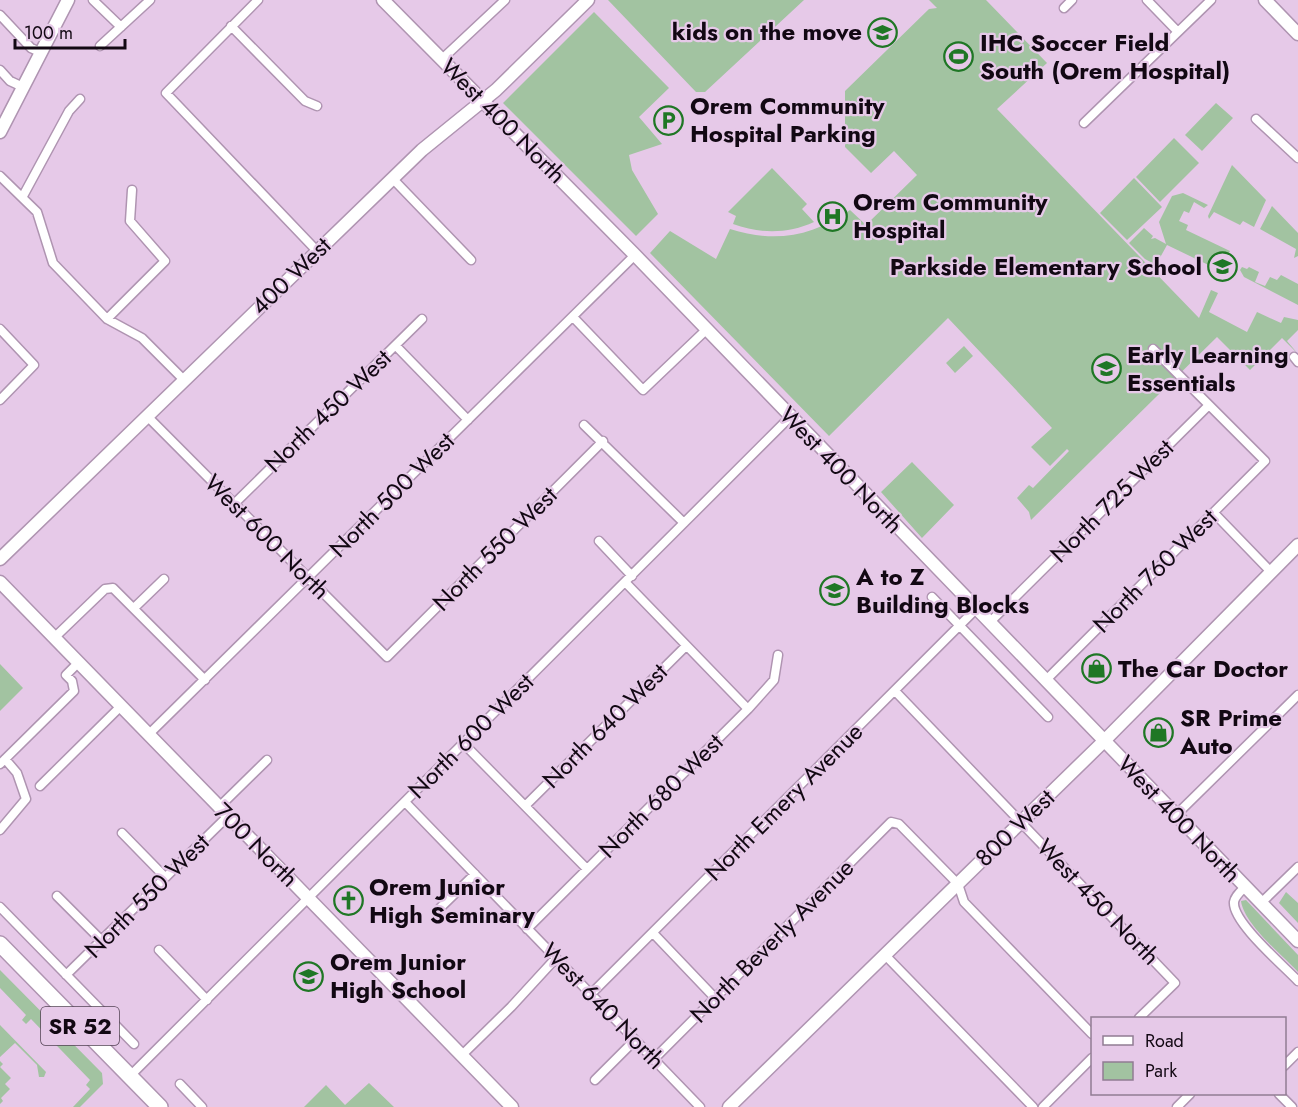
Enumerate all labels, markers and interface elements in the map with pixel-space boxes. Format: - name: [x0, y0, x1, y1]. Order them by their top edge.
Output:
- scale bar: [15, 12, 124, 50]
- place label: kids on the move: [672, 14, 862, 49]
- school or university icon: kids on the move: [867, 16, 899, 48]
- text: 100 m: [24, 20, 73, 46]
- place label: IHC Soccer Field South (Orem Hospital): [980, 25, 1230, 88]
- sports icon: IHC Soccer Field South (Orem Hospital): [943, 41, 975, 73]
- street label: West 400 North: [433, 50, 574, 191]
- place label: Orem Community Hospital Parking: [690, 88, 885, 151]
- parking icon: Orem Community Hospital Parking: [653, 104, 685, 136]
- place label: Orem Community Hospital: [853, 184, 1048, 247]
- hospital icon: Orem Community Hospital: [816, 200, 848, 232]
- street label: 400 West: [243, 228, 339, 323]
- place label: Parkside Elementary School: [890, 249, 1202, 284]
- school or university icon: Parkside Elementary School: [1207, 251, 1239, 283]
- place label: Early Learning Essentials: [1127, 337, 1289, 400]
- street label: North 450 West: [256, 341, 399, 480]
- school or university icon: Early Learning Essentials: [1090, 353, 1122, 385]
- street label: West 400 North: [771, 398, 911, 541]
- street label: North 500 West: [321, 424, 462, 565]
- street label: North 725 West: [1042, 431, 1182, 570]
- street label: West 600 North: [197, 466, 338, 607]
- street label: North 550 West: [424, 478, 565, 619]
- street label: North 760 West: [1085, 500, 1225, 641]
- place label: A to Z Building Blocks: [855, 559, 1029, 622]
- school or university icon: A to Z Building Blocks: [819, 575, 851, 607]
- place label: The Car Doctor: [1118, 651, 1288, 686]
- shop icon: The Car Doctor: [1081, 653, 1113, 685]
- street label: North 640 West: [534, 655, 675, 796]
- street label: North 600 West: [400, 665, 542, 806]
- place label: SR Prime Auto: [1179, 700, 1282, 763]
- street label: North Emery Avenue: [697, 715, 871, 889]
- shop icon: SR Prime Auto: [1143, 716, 1175, 748]
- street label: North 680 West: [590, 725, 731, 866]
- street label: West 400 North: [1109, 747, 1249, 890]
- street label: 800 West: [967, 781, 1062, 875]
- street label: 700 North: [206, 794, 307, 895]
- street label: North 550 West: [76, 825, 217, 966]
- street label: West 450 North: [1029, 830, 1168, 973]
- street label: North Beverly Avenue: [682, 851, 862, 1031]
- place label: Orem Junior High Seminary: [369, 869, 535, 932]
- church icon: Orem Junior High Seminary: [332, 885, 364, 917]
- street label: West 640 North: [534, 934, 673, 1077]
- place label: Orem Junior High School: [330, 944, 466, 1007]
- school or university icon: Orem Junior High School: [293, 960, 325, 992]
- road number: SR 52: [41, 1007, 119, 1045]
- legend: [1091, 1017, 1286, 1095]
- text: Road: [1145, 1028, 1184, 1054]
- text: Park: [1145, 1058, 1177, 1084]

